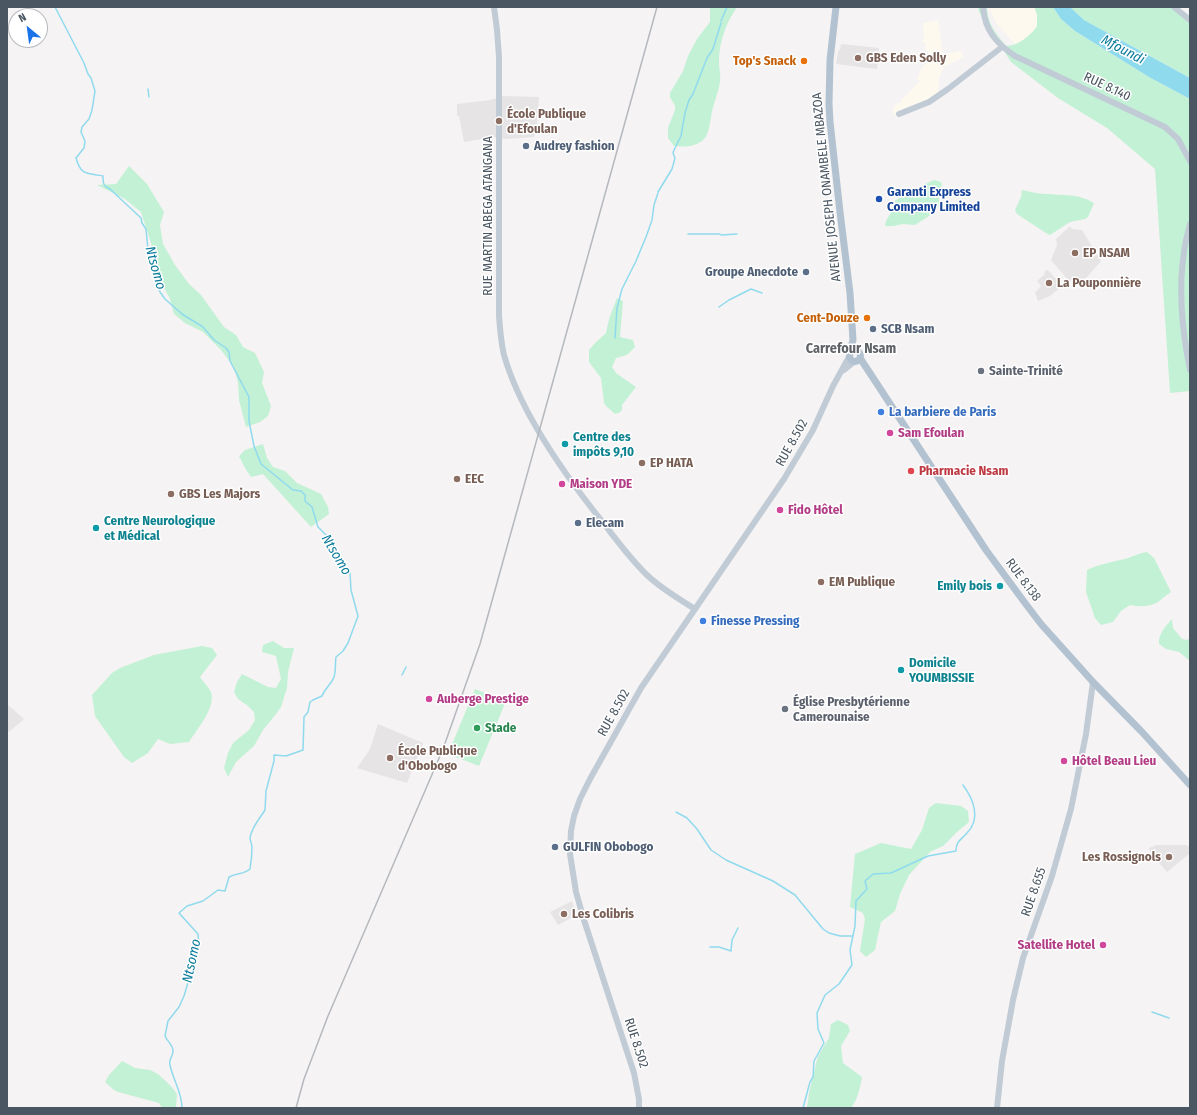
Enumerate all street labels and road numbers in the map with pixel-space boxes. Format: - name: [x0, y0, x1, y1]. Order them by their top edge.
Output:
- street label: RUE 8.140: [1081, 69, 1133, 105]
- street label: AVENUE JOSEPH ONAMBELE MBAZOA: [809, 92, 845, 282]
- street label: RUE MARTIN ABEGA ATANGANA: [480, 136, 496, 296]
- street label: RUE 8.502: [773, 417, 811, 469]
- street label: RUE 8.138: [1002, 556, 1044, 604]
- street label: RUE 8.502: [595, 687, 633, 739]
- street label: RUE 8.655: [1018, 865, 1050, 919]
- street label: RUE 8.502: [621, 1016, 651, 1070]

